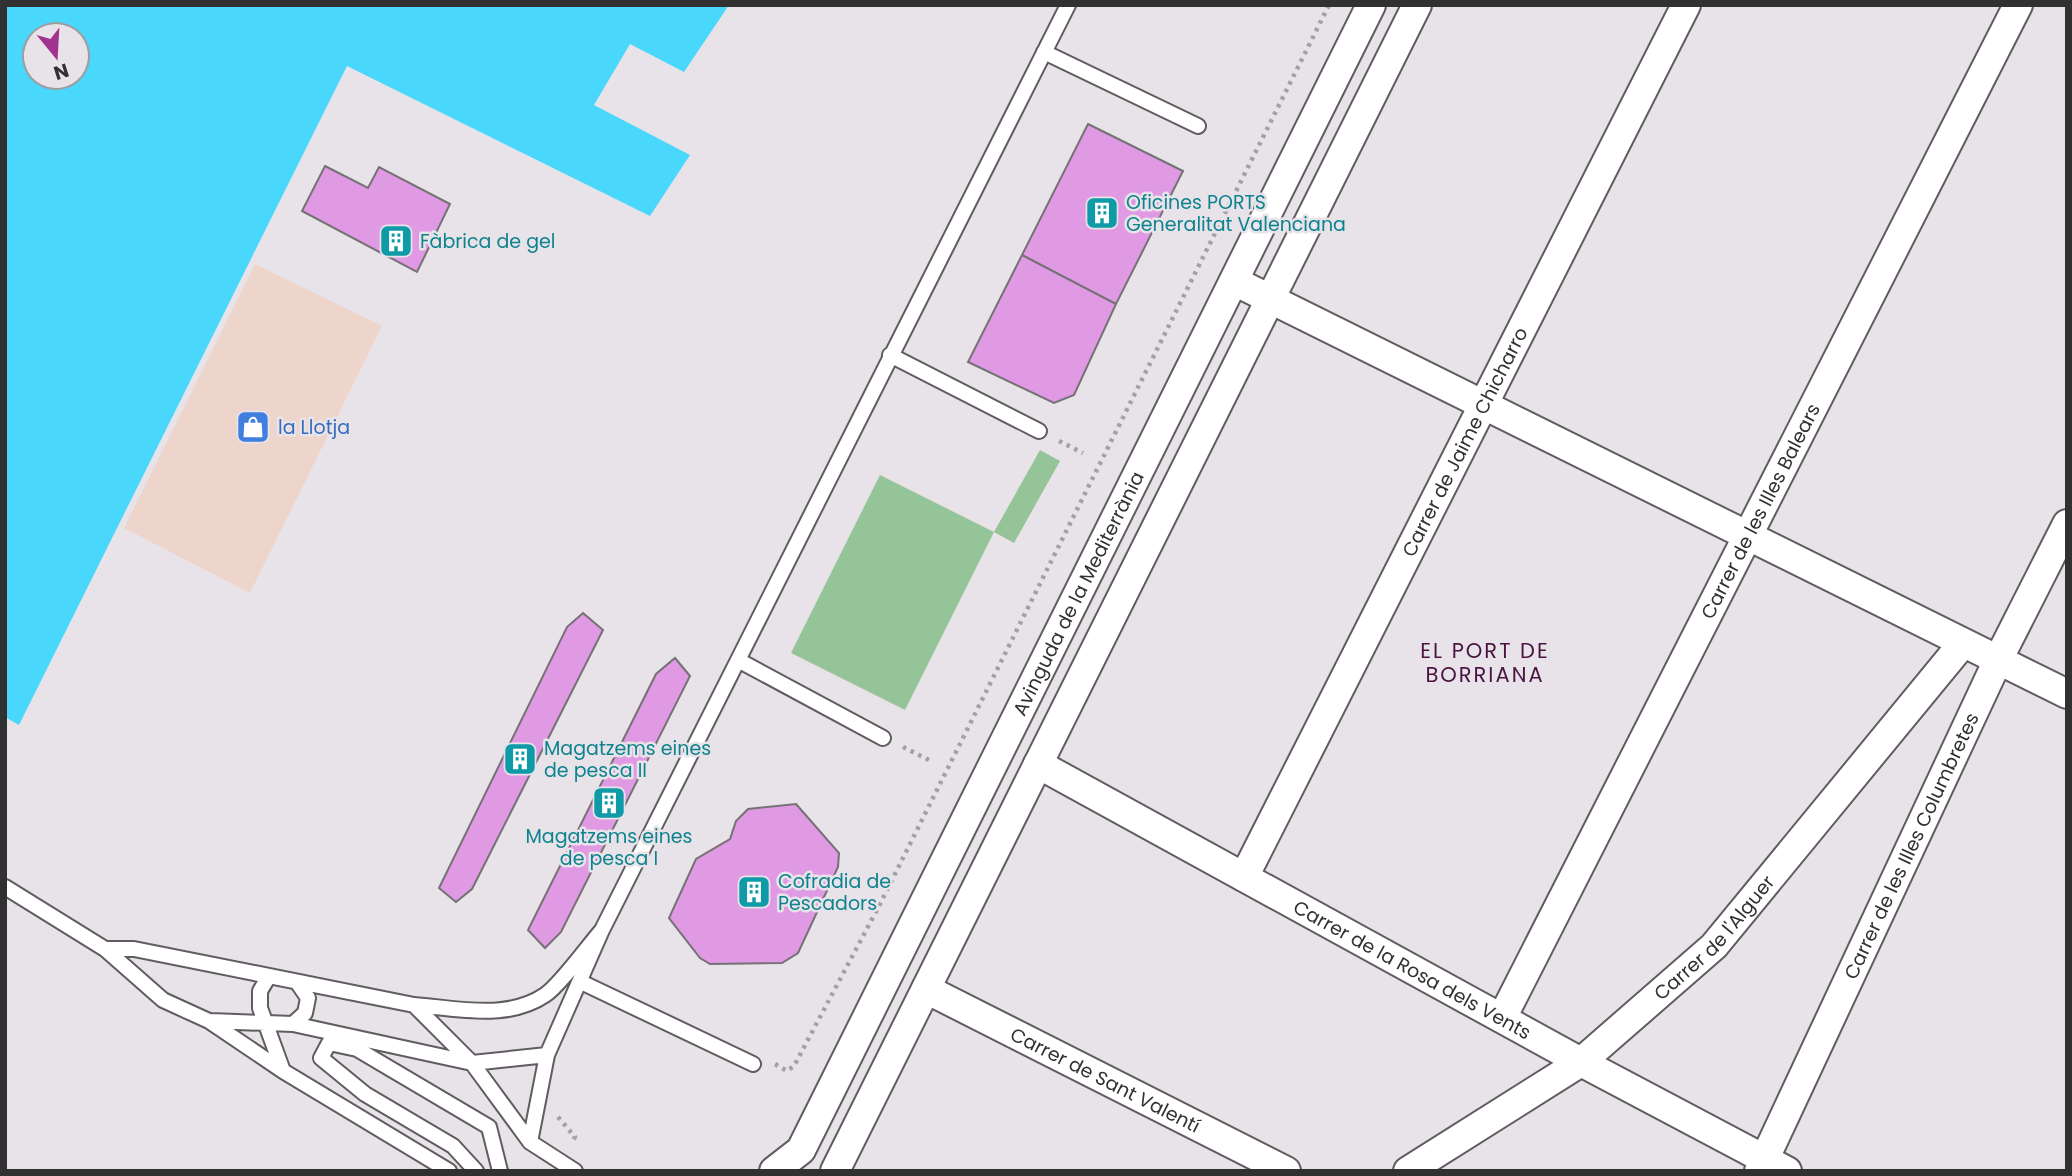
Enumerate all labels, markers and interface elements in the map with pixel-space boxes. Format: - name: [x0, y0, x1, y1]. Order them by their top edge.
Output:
- north arrow: [21, 21, 91, 91]
- text: N: [50, 57, 72, 87]
- place label: Oficines PORTS Generalitat Valenciana: [1126, 189, 1346, 238]
- building icon: Oficines PORTS Generalitat Valenciana: [1083, 194, 1121, 232]
- building icon: Fàbrica de gel: [377, 222, 415, 260]
- place label: Fàbrica de gel: [420, 228, 555, 255]
- street label: Carrer de Jaime Chicharro: [1396, 323, 1535, 561]
- street label: Carrer de les Illes Balears: [1695, 399, 1827, 624]
- shop icon: la Llotja: [234, 408, 272, 446]
- place label: la Llotja: [278, 414, 350, 441]
- street label: Avinguda de la Mediterrània: [1006, 467, 1151, 720]
- district label: EL PORT DE BORRIANA: [1420, 636, 1550, 689]
- street label: Carrer de les Illes Columbretes: [1838, 708, 1985, 984]
- place label: Magatzems eines de pesca II: [544, 735, 711, 784]
- building icon: Magatzems eines de pesca II: [501, 740, 539, 778]
- building icon: Magatzems eines de pesca I: [590, 784, 628, 822]
- place label: Magatzems eines de pesca I: [525, 823, 693, 872]
- place label: Cofradia de Pescadors: [778, 868, 891, 917]
- street label: Carrer de l'Alguer: [1648, 870, 1781, 1007]
- building icon: Cofradia de Pescadors: [735, 873, 773, 911]
- street label: Carrer de la Rosa dels Vents: [1288, 894, 1536, 1046]
- street label: Carrer de Sant Valentí: [1006, 1021, 1205, 1140]

